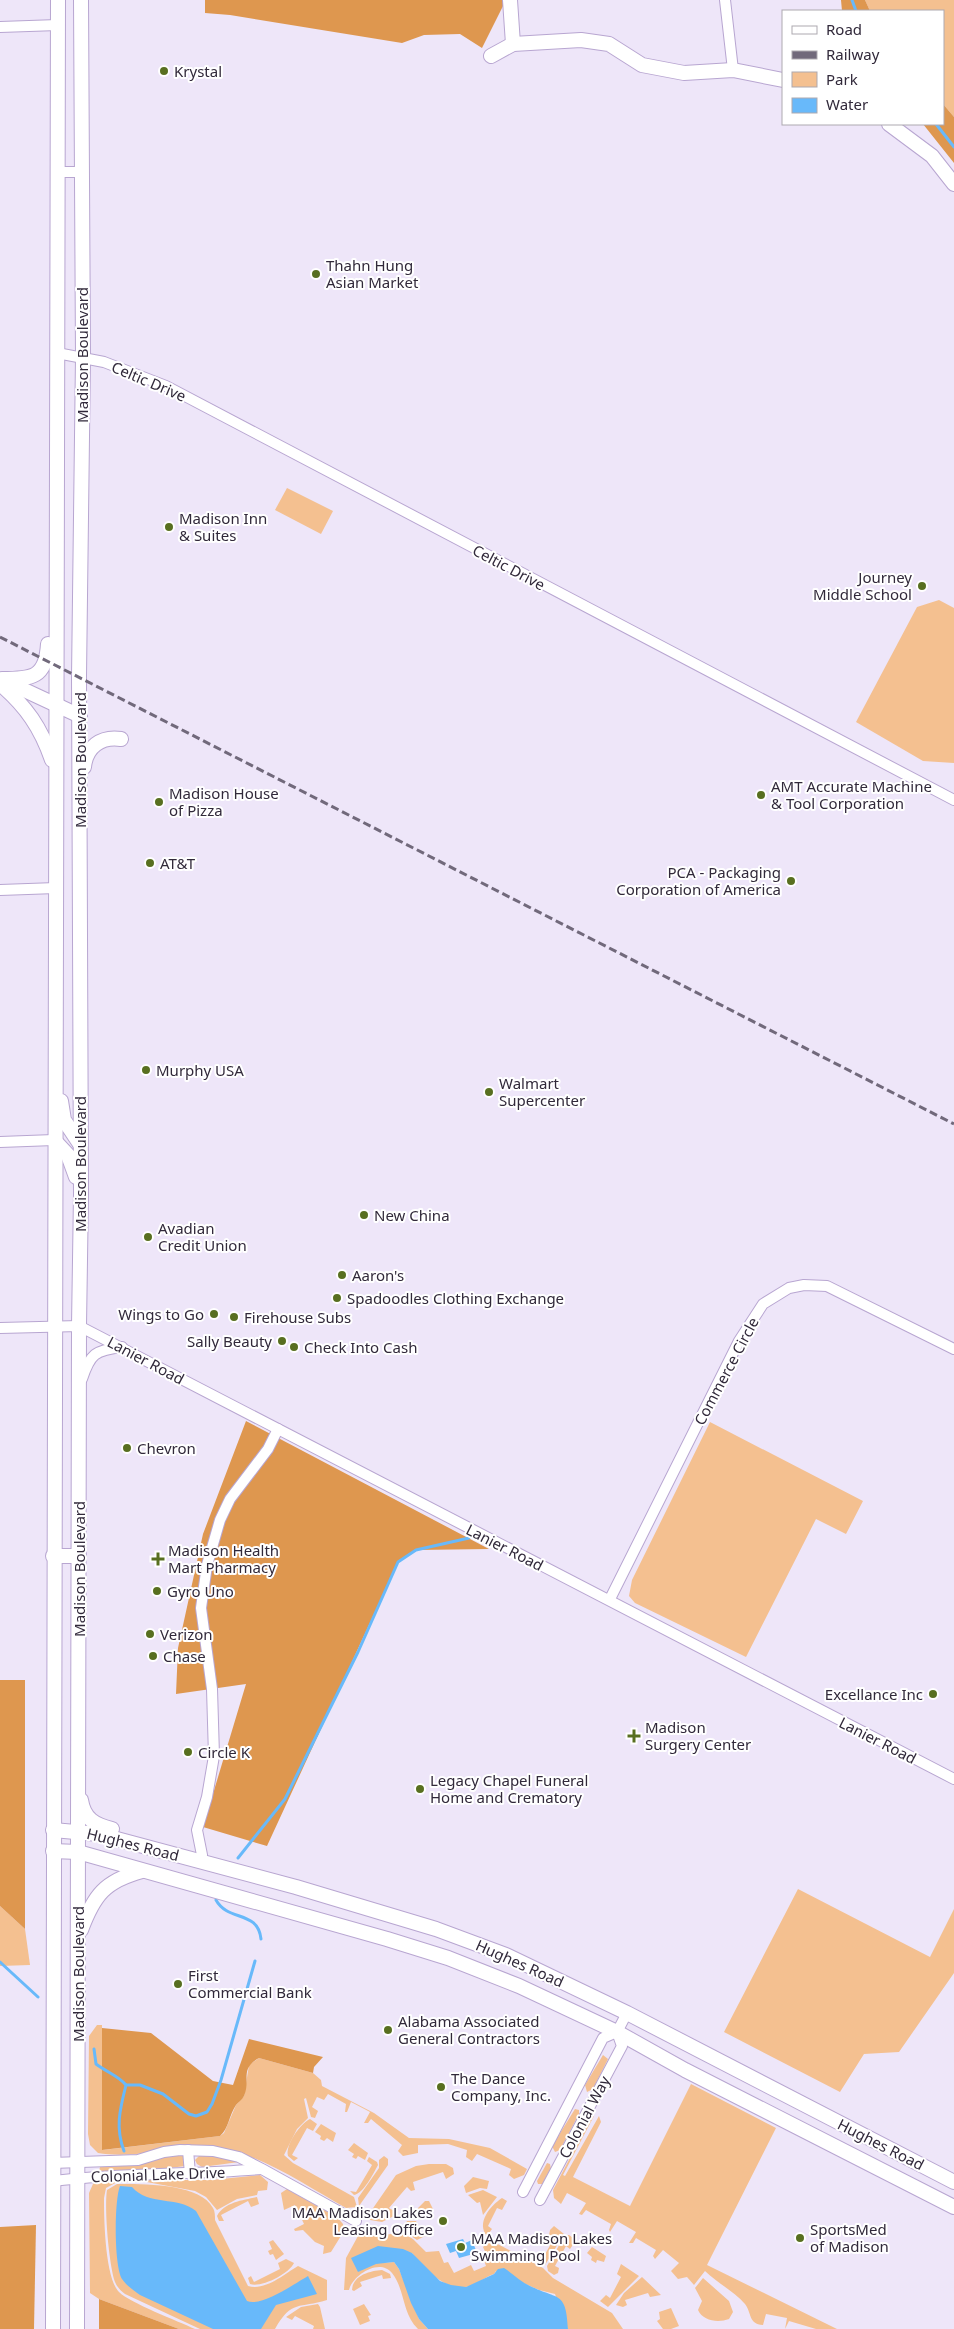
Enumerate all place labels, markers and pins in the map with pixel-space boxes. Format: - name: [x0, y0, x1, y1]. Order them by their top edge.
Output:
- place label: Krystal: [174, 61, 222, 81]
- marker: Krystal: [158, 65, 170, 77]
- place label: Thahn Hung Asian Market: [326, 255, 419, 292]
- marker: Thahn Hung Asian Market: [310, 268, 322, 280]
- place label: Madison Inn & Suites: [179, 508, 267, 545]
- marker: Madison Inn & Suites: [163, 521, 175, 533]
- place label: Journey Middle School: [813, 567, 912, 604]
- marker: Journey Middle School: [916, 580, 928, 592]
- place label: AMT Accurate Machine & Tool Corporation: [771, 776, 932, 813]
- place label: Madison House of Pizza: [169, 783, 279, 820]
- marker: AMT Accurate Machine & Tool Corporation: [755, 789, 767, 801]
- marker: Madison House of Pizza: [153, 796, 165, 808]
- place label: AT&T: [160, 853, 196, 873]
- marker: AT&T: [144, 857, 156, 869]
- place label: PCA - Packaging Corporation of America: [616, 862, 781, 899]
- marker: PCA - Packaging Corporation of America: [785, 875, 797, 887]
- place label: Murphy USA: [156, 1060, 244, 1080]
- marker: Murphy USA: [140, 1064, 152, 1076]
- place label: Walmart Supercenter: [499, 1073, 585, 1110]
- marker: Walmart Supercenter: [483, 1086, 495, 1098]
- place label: New China: [374, 1205, 450, 1225]
- marker: New China: [358, 1209, 370, 1221]
- place label: Avadian Credit Union: [158, 1218, 247, 1255]
- marker: Avadian Credit Union: [142, 1231, 154, 1243]
- place label: Aaron's: [352, 1265, 404, 1285]
- marker: Aaron's: [336, 1269, 348, 1281]
- place label: Spadoodles Clothing Exchange: [347, 1288, 564, 1308]
- marker: Spadoodles Clothing Exchange: [331, 1292, 343, 1304]
- place label: Wings to Go: [118, 1304, 204, 1324]
- place label: Firehouse Subs: [244, 1307, 351, 1327]
- marker: Wings to Go: [208, 1308, 220, 1320]
- marker: Firehouse Subs: [228, 1311, 240, 1323]
- place label: Sally Beauty: [187, 1331, 272, 1351]
- marker: Sally Beauty: [276, 1335, 288, 1347]
- place label: Check Into Cash: [304, 1337, 417, 1357]
- marker: Check Into Cash: [288, 1341, 300, 1353]
- place label: Chevron: [137, 1438, 196, 1458]
- marker: Chevron: [121, 1442, 133, 1454]
- place label: Madison Health Mart Pharmacy: [168, 1540, 279, 1577]
- marker: Madison Health Mart Pharmacy: [152, 1553, 164, 1565]
- place label: Gyro Uno: [167, 1581, 234, 1601]
- marker: Gyro Uno: [151, 1585, 163, 1597]
- place label: Verizon: [160, 1624, 213, 1644]
- marker: Verizon: [144, 1628, 156, 1640]
- place label: Chase: [163, 1646, 206, 1666]
- marker: Chase: [147, 1650, 159, 1662]
- place label: Excellance Inc: [825, 1684, 923, 1704]
- marker: Excellance Inc: [927, 1688, 939, 1700]
- place label: Madison Surgery Center: [645, 1717, 751, 1754]
- marker: Madison Surgery Center: [627, 1729, 641, 1743]
- place label: Circle K: [198, 1742, 251, 1762]
- marker: Circle K: [182, 1746, 194, 1758]
- place label: Legacy Chapel Funeral Home and Crematory: [430, 1770, 588, 1807]
- marker: Legacy Chapel Funeral Home and Crematory: [414, 1783, 426, 1795]
- place label: First Commercial Bank: [188, 1965, 312, 2002]
- marker: First Commercial Bank: [172, 1978, 184, 1990]
- place label: Alabama Associated General Contractors: [398, 2011, 540, 2048]
- marker: Alabama Associated General Contractors: [382, 2024, 394, 2036]
- place label: The Dance Company, Inc.: [451, 2068, 551, 2105]
- marker: The Dance Company, Inc.: [435, 2081, 447, 2093]
- place label: MAA Madison Lakes Leasing Office: [292, 2202, 433, 2239]
- marker: MAA Madison Lakes Leasing Office: [437, 2215, 449, 2227]
- place label: SportsMed of Madison: [810, 2219, 889, 2256]
- place label: MAA Madison Lakes Swimming Pool: [471, 2228, 612, 2265]
- marker: SportsMed of Madison: [794, 2232, 806, 2244]
- marker: MAA Madison Lakes Swimming Pool: [455, 2241, 467, 2253]

